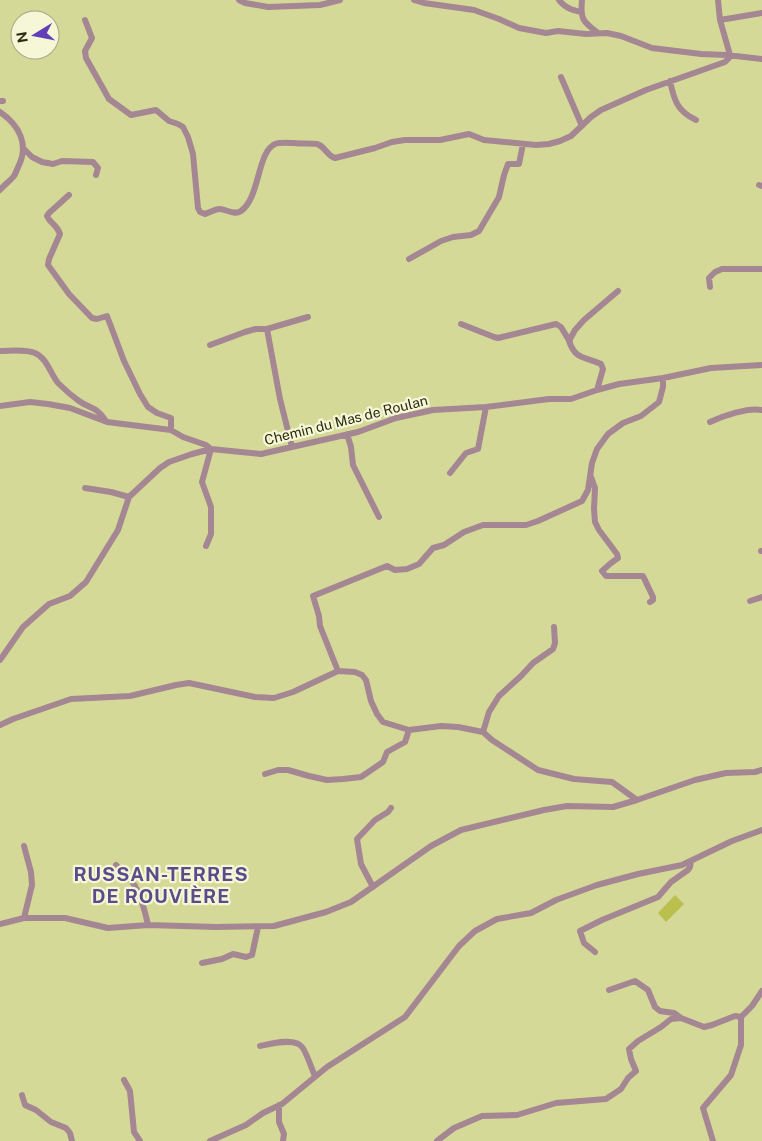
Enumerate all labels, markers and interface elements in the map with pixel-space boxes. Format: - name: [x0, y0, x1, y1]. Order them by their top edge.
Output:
- north arrow: [10, 10, 60, 60]
- text: N: [13, 30, 31, 44]
- street label: Chemin du Mas de Roulan: [263, 392, 429, 448]
- district label: RUSSAN-TERRES DE ROUVIÈRE: [73, 863, 249, 907]

